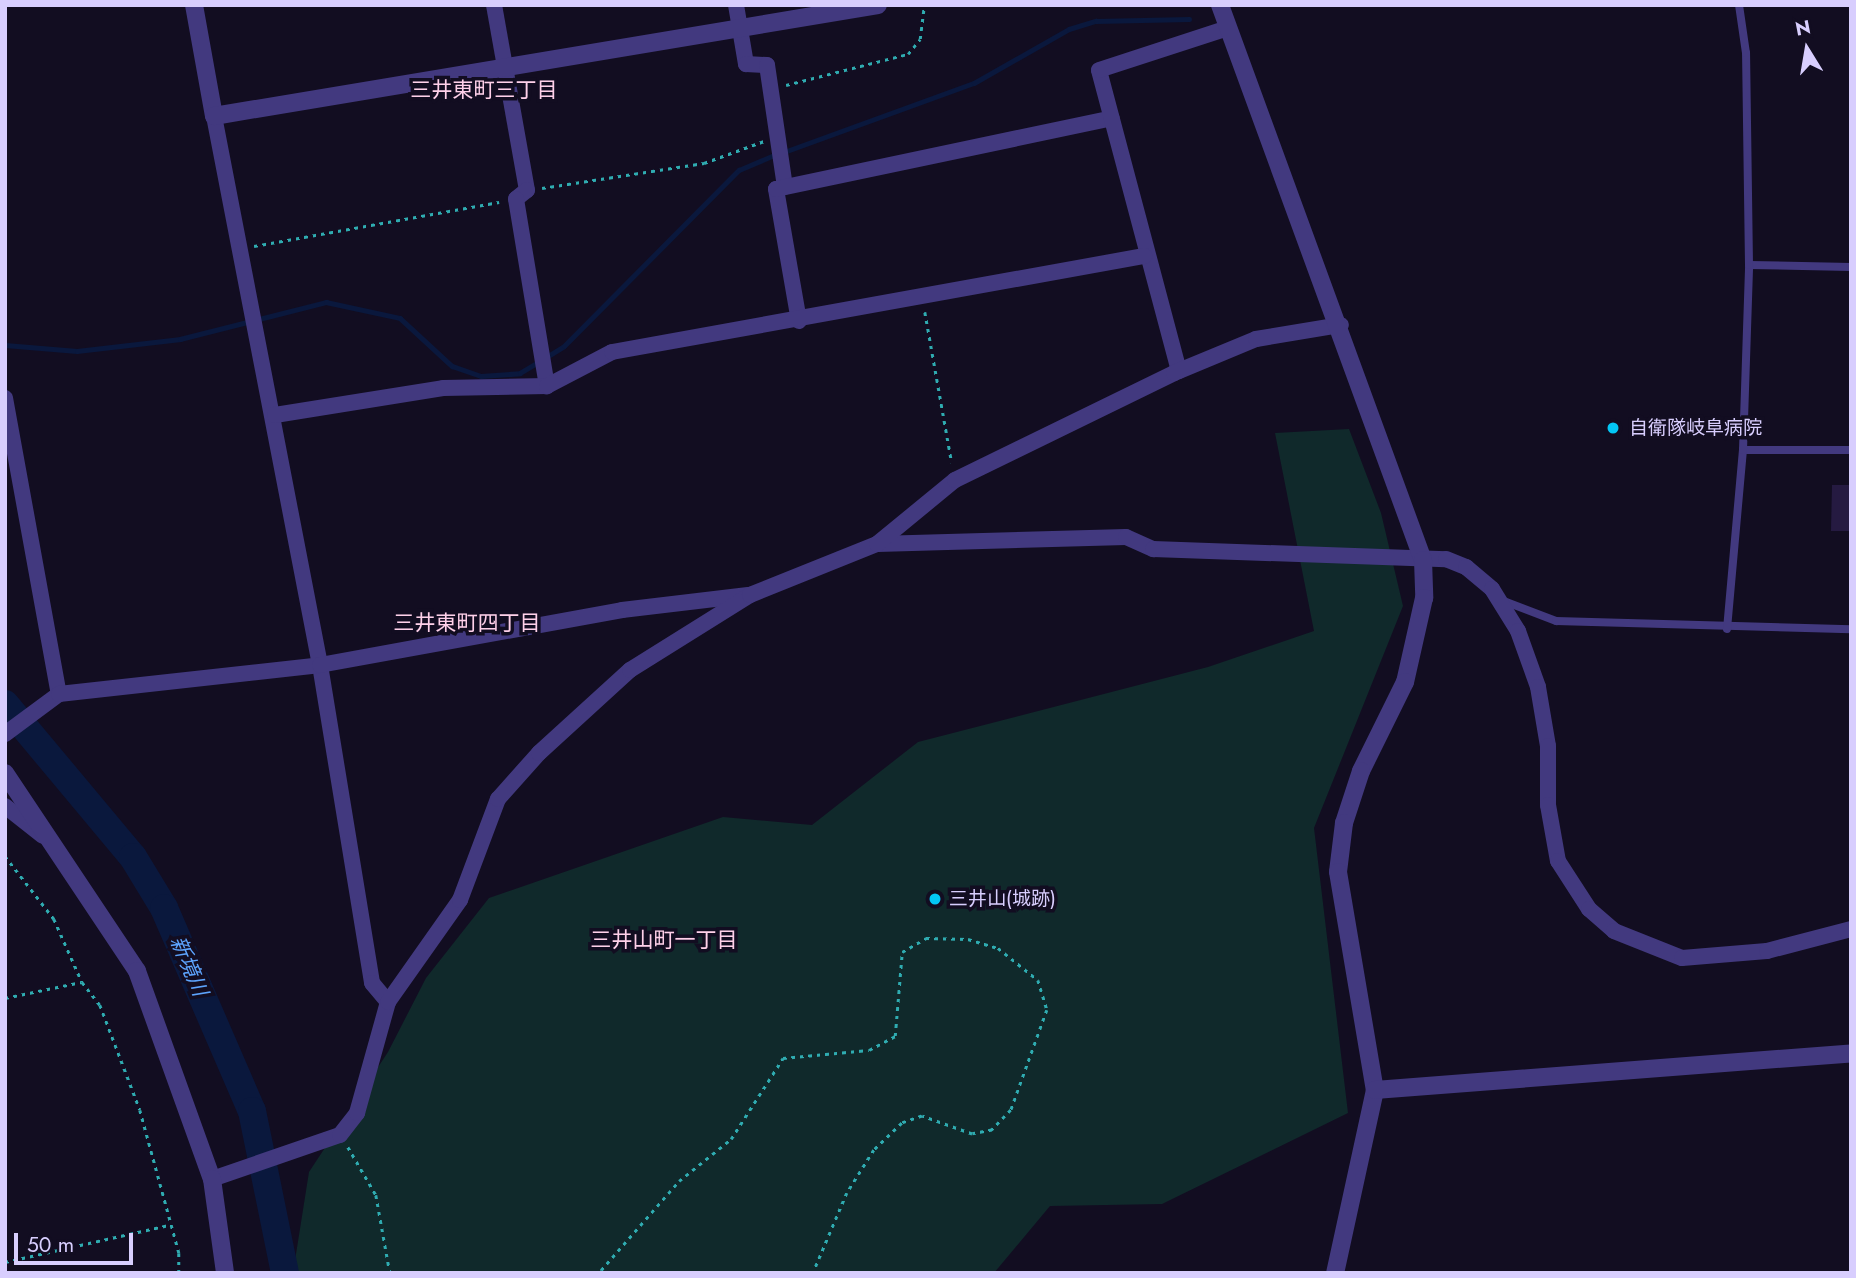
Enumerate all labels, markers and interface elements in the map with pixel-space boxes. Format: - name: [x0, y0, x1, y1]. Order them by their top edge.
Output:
- text: N: [1793, 13, 1813, 43]
- north arrow: [1772, 14, 1842, 84]
- district label: 三井東町三丁目: [411, 77, 557, 103]
- place label: 自衛隊岐阜病院: [1629, 417, 1762, 439]
- marker: 自衛隊岐阜病院: [1603, 418, 1623, 438]
- district label: 三井東町四丁目: [394, 610, 540, 636]
- place label: 三井山(城跡): [949, 888, 1056, 910]
- marker: 三井山(城跡): [927, 891, 943, 907]
- district label: 三井山町一丁目: [591, 927, 737, 953]
- water label: 新境川: [165, 932, 213, 1000]
- scale bar: [18, 1218, 136, 1262]
- text: 50 m: [27, 1230, 74, 1260]

